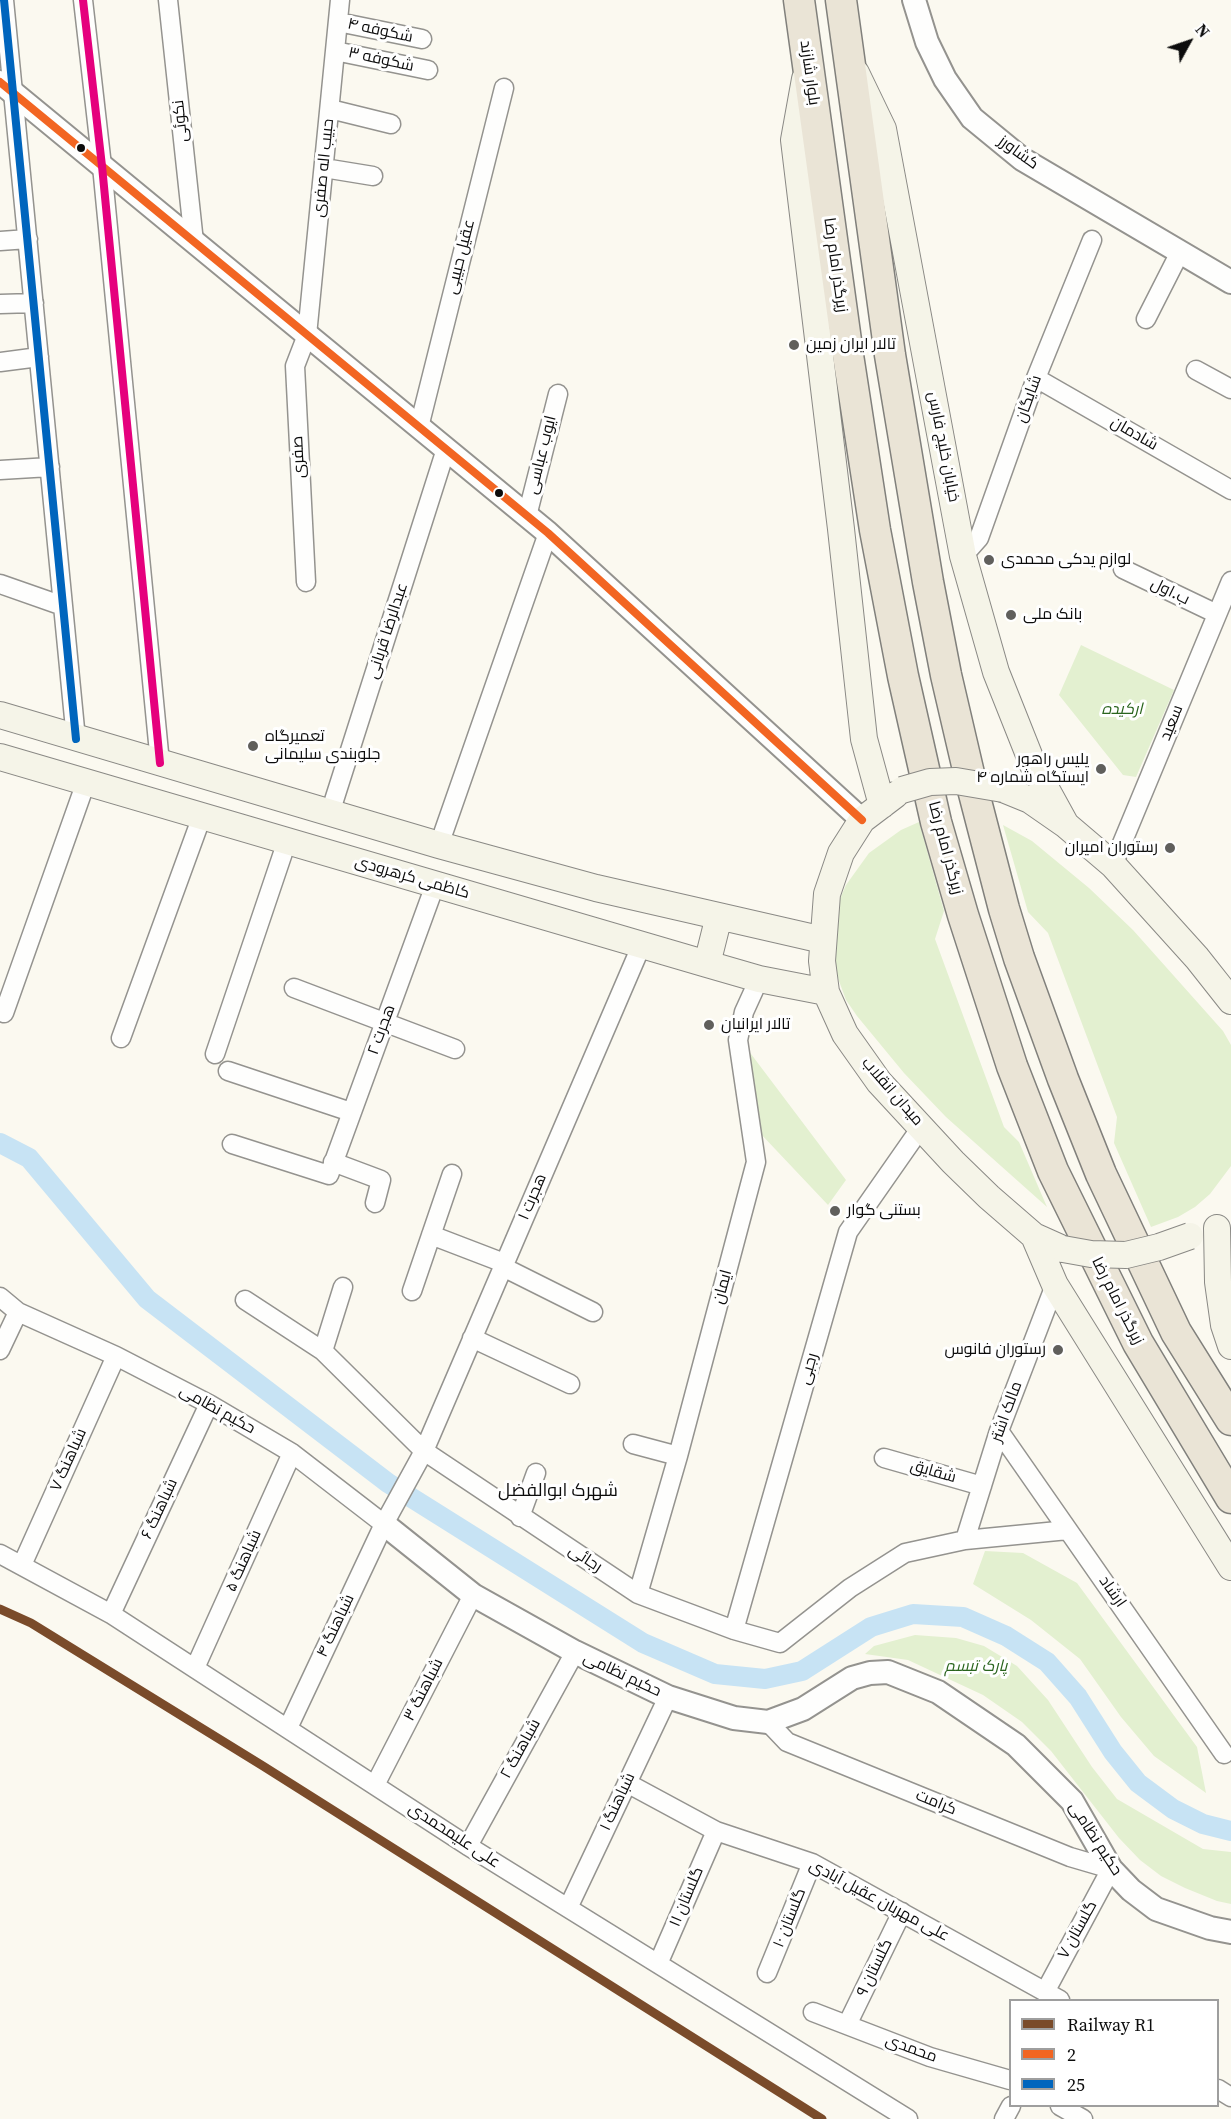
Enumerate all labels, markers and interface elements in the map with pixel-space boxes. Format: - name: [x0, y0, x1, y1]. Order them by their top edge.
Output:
- north arrow: [1159, 12, 1219, 72]
- street label: شکوفه ۴: [346, 15, 414, 47]
- text: N: [1191, 19, 1215, 42]
- street label: بلوار شازند: [795, 39, 823, 107]
- street label: شکوفه ۳: [346, 44, 416, 76]
- street label: نکوئی: [169, 99, 193, 143]
- street label: حبیب اله صفری: [309, 118, 339, 218]
- street label: کشاورز: [994, 132, 1042, 174]
- unlabelled marker: [75, 142, 87, 154]
- street label: زیرگذر امام رضا: [819, 216, 851, 314]
- street label: عقیل حبیبی: [442, 218, 480, 296]
- place label: تالار ایران زمین: [806, 335, 896, 355]
- marker: تالار ایران زمین: [787, 338, 801, 352]
- street label: شایگان: [1012, 373, 1046, 425]
- street label: خیابان خلیج فارس: [923, 390, 963, 504]
- street label: شادمان: [1107, 413, 1161, 455]
- street label: ایوب عباسی: [523, 414, 561, 496]
- street label: صفری: [288, 435, 310, 479]
- unlabelled marker: [493, 487, 505, 499]
- place label: لوازم یدکی محمدی: [1001, 550, 1131, 570]
- marker: لوازم یدکی محمدی: [982, 553, 996, 567]
- street label: ب.اول: [1147, 574, 1193, 610]
- street label: عبدالرضا قربانی: [363, 581, 413, 681]
- place label: بانک ملی: [1023, 605, 1082, 625]
- marker: بانک ملی: [1004, 608, 1018, 622]
- park label: ارکیده: [1101, 700, 1143, 720]
- street label: سعید: [1156, 702, 1188, 744]
- place label: تعمیرگاه جلوبندی سلیمانی: [265, 727, 380, 765]
- marker: تعمیرگاه جلوبندی سلیمانی: [246, 739, 260, 753]
- place label: پلیس راهور ایستگاه شماره ۴: [976, 750, 1089, 788]
- marker: پلیس راهور ایستگاه شماره ۴: [1094, 762, 1108, 776]
- street label: زیرگذر امام رضا: [923, 799, 967, 897]
- place label: رستوران امیران: [1065, 838, 1158, 858]
- marker: رستوران امیران: [1163, 841, 1177, 855]
- street label: کاظمی کرهرودی: [352, 852, 472, 904]
- street label: هجرت ۲: [364, 1002, 400, 1058]
- place label: تالار ایرانیان: [721, 1015, 790, 1035]
- marker: تالار ایرانیان: [702, 1018, 716, 1032]
- street label: میدان انقلاب: [857, 1054, 927, 1130]
- street label: هجرت ۱: [515, 1171, 551, 1223]
- place label: بستنی گوار: [847, 1201, 921, 1221]
- marker: بستنی گوار: [828, 1204, 842, 1218]
- street label: زیرگذر امام رضا: [1087, 1254, 1147, 1348]
- street label: ایمان: [709, 1268, 737, 1306]
- place label: رستوران فانوس: [944, 1340, 1046, 1360]
- marker: رستوران فانوس: [1051, 1343, 1065, 1357]
- street label: رجبی: [795, 1351, 823, 1387]
- street label: مالک اشتر: [987, 1379, 1027, 1445]
- street label: حکیم نظامی: [176, 1381, 258, 1439]
- street label: شباهنگ ۷: [47, 1426, 91, 1494]
- street label: شقایق: [908, 1456, 958, 1488]
- street label: شباهنگ ۶: [138, 1476, 182, 1542]
- district label: شهرک ابوالفضل: [498, 1480, 618, 1502]
- street label: شباهنگ ۵: [222, 1527, 266, 1595]
- street label: رجائی: [565, 1541, 605, 1577]
- street label: ارشاد: [1094, 1572, 1130, 1612]
- street label: شباهنگ ۴: [313, 1591, 359, 1661]
- street label: حکیم نظامی: [580, 1649, 664, 1701]
- street label: شباهنگ ۳: [400, 1655, 448, 1725]
- park label: پارک تبسم: [945, 1657, 1007, 1677]
- street label: شباهنگ ۲: [497, 1716, 545, 1782]
- street label: شباهنگ ۱: [596, 1770, 640, 1834]
- street label: کرامت: [913, 1786, 959, 1820]
- street label: علی علیمحمدی: [405, 1799, 503, 1873]
- street label: حکیم نظامی: [1064, 1799, 1126, 1879]
- street label: علی مهربان عقیل آبادی: [806, 1856, 952, 1946]
- street label: گلستان ۱۱: [666, 1864, 708, 1930]
- street label: گلستان ۱۰: [769, 1886, 811, 1950]
- street label: گلستان ۷: [1054, 1898, 1102, 1962]
- street label: گلستان ۹: [853, 1936, 897, 2000]
- legend: [1009, 1999, 1219, 2107]
- text: Railway R1: [1067, 2012, 1155, 2037]
- street label: محمدی: [883, 2031, 939, 2067]
- text: 2: [1067, 2042, 1076, 2067]
- text: 25: [1067, 2072, 1085, 2097]

